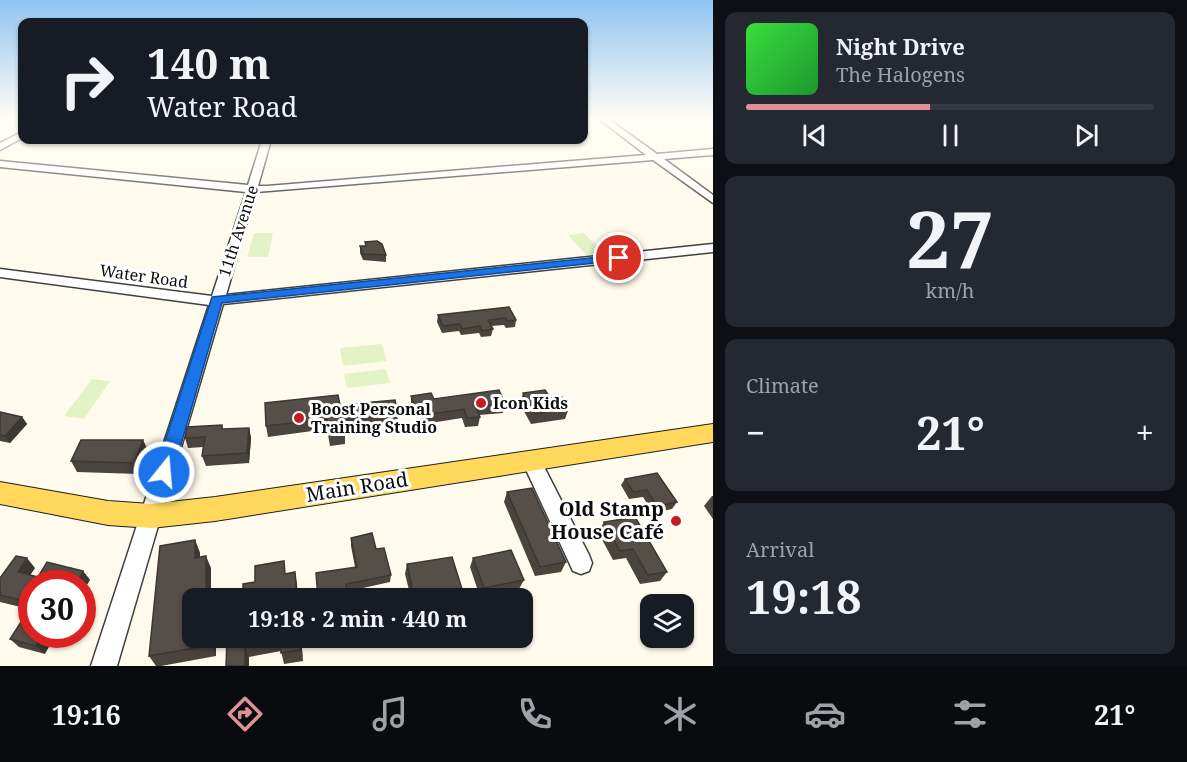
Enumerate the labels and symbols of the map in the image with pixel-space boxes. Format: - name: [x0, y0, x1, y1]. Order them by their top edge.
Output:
- street label: 11th Avenue: [213, 182, 263, 280]
- pin: [593, 232, 644, 283]
- street label: Water Road: [98, 259, 190, 293]
- place label: Icon Kids: [493, 392, 568, 414]
- marker: Icon Kids: [474, 396, 488, 410]
- place label: Boost Personal Training Studio: [311, 398, 437, 438]
- marker: Boost Personal Training Studio: [292, 411, 306, 425]
- position arrow: [132, 440, 196, 504]
- street label: Main Road: [304, 465, 410, 508]
- place label: Old Stamp House Café: [551, 495, 664, 545]
- marker: Old Stamp House Café: [669, 514, 683, 528]
- speed limit sign: 30: [18, 570, 96, 648]

